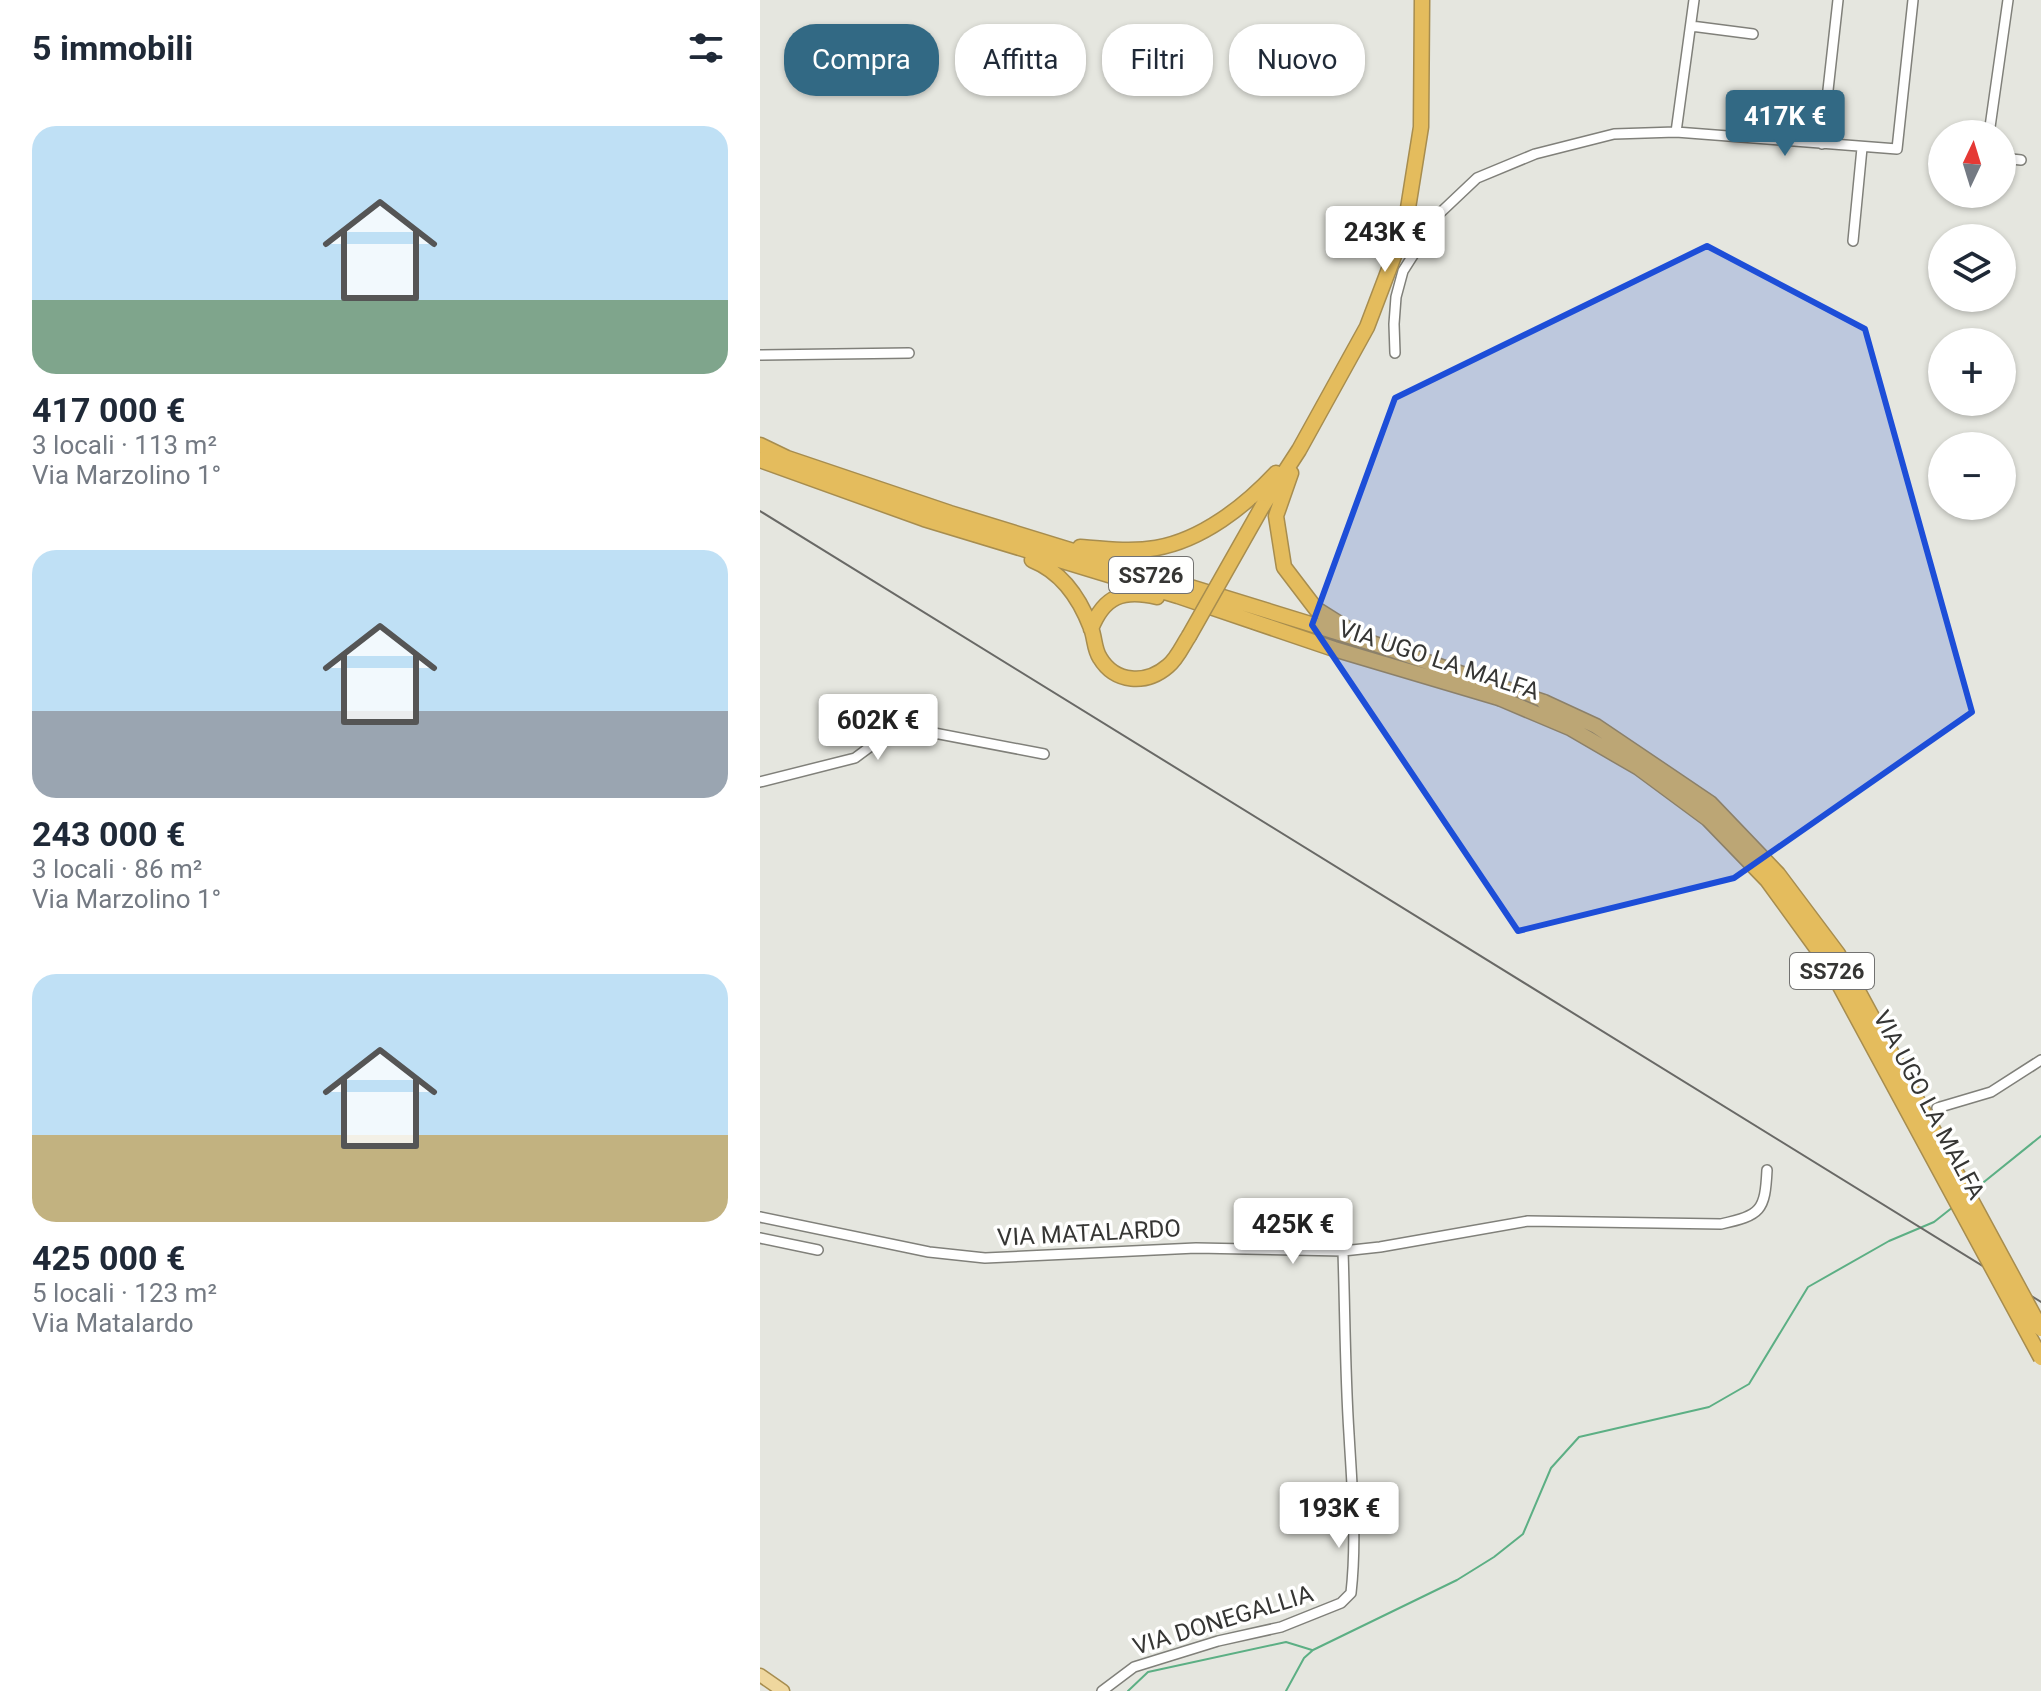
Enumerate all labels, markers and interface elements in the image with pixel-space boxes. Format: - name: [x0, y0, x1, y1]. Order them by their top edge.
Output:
- chip: Compra: [784, 24, 939, 96]
- chip: Affitta: [955, 24, 1086, 96]
- chip: Filtri: [1102, 24, 1213, 96]
- chip: Nuovo: [1229, 24, 1365, 96]
- icon: filters: [684, 26, 728, 70]
- text: 5 immobili: [32, 28, 193, 68]
- pin: 417K €: [1720, 90, 1850, 158]
- text: 417K €: [1744, 101, 1826, 131]
- north arrow: [1928, 120, 2016, 208]
- map controls: [1928, 120, 2016, 520]
- icon: home: [308, 178, 452, 322]
- pin: 243K €: [1320, 206, 1450, 274]
- text: 243K €: [1344, 217, 1426, 247]
- button: layers: [1928, 224, 2016, 312]
- button: +: [1928, 328, 2016, 416]
- text: 417 000 €: [32, 390, 185, 430]
- text: 3 locali · 113 m²: [32, 430, 217, 460]
- button: −: [1928, 432, 2016, 520]
- text: Via Marzolino 1°: [32, 460, 221, 490]
- road number: SS726: [1109, 557, 1193, 593]
- icon: home: [308, 602, 452, 746]
- street label: VIA UGO LA MALFA: [1335, 614, 1543, 706]
- pin: 602K €: [813, 694, 943, 762]
- text: 602K €: [837, 705, 919, 735]
- text: 243 000 €: [32, 814, 185, 854]
- text: 3 locali · 86 m²: [32, 854, 202, 884]
- text: Via Marzolino 1°: [32, 884, 221, 914]
- road number: SS726: [1790, 953, 1874, 989]
- street label: VIA UGO LA MALFA: [1867, 1006, 1991, 1204]
- icon: home: [308, 1026, 452, 1170]
- pin: 425K €: [1228, 1198, 1358, 1266]
- text: 425K €: [1252, 1209, 1334, 1239]
- street label: VIA MATALARDO: [996, 1214, 1182, 1252]
- text: 425 000 €: [32, 1238, 185, 1278]
- text: 5 locali · 123 m²: [32, 1278, 217, 1308]
- text: Via Matalardo: [32, 1308, 193, 1338]
- pin: 193K €: [1274, 1482, 1404, 1550]
- text: 193K €: [1298, 1493, 1380, 1523]
- street label: VIA DONEGALLIA: [1130, 1579, 1317, 1661]

